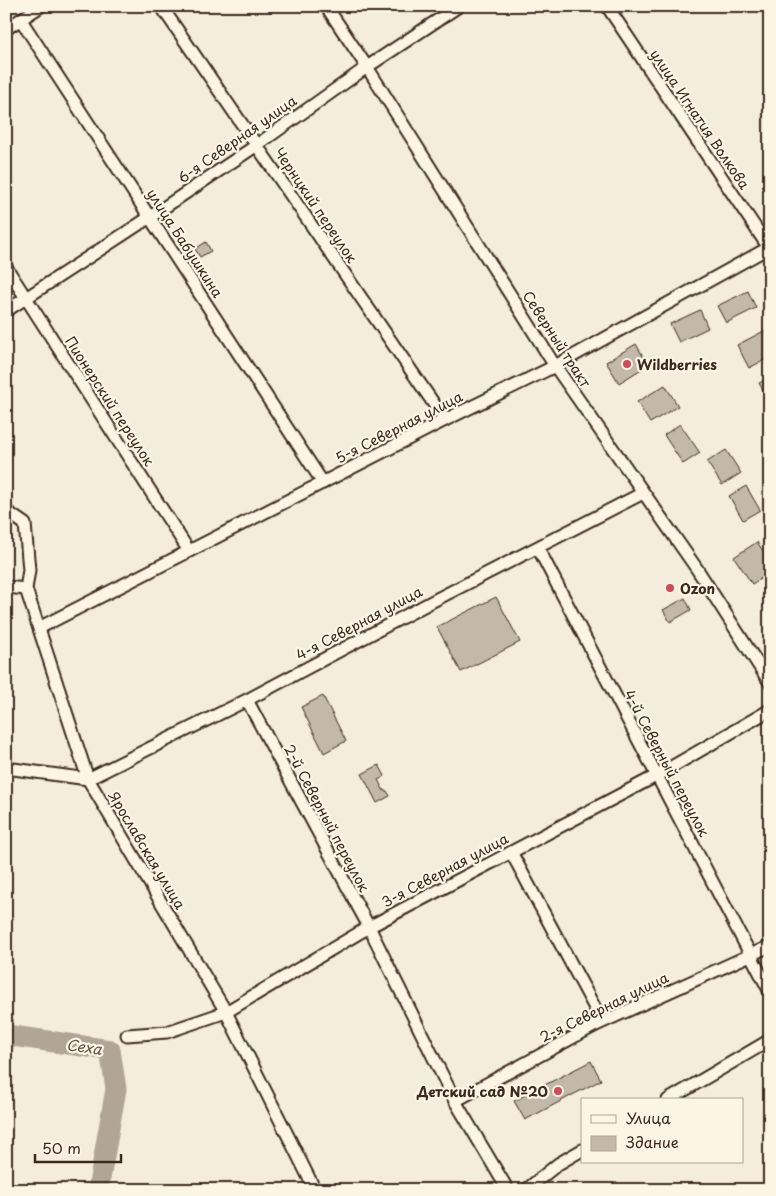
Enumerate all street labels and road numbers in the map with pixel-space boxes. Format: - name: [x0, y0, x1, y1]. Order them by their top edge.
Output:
- street label: улица Игнатия Волкова: [645, 45, 755, 193]
- street label: 6-я Северная улица: [173, 90, 301, 188]
- street label: Чернцкий переулок: [269, 143, 363, 268]
- street label: улица Бабушкина: [142, 184, 228, 302]
- street label: Северный тракт: [518, 287, 596, 392]
- street label: Пионерский переулок: [60, 332, 160, 470]
- street label: 5-я Северная улица: [332, 386, 466, 468]
- street label: 4-я Северная улица: [292, 581, 426, 665]
- street label: 4-й Северный переулок: [619, 686, 715, 841]
- street label: 2-й Северный переулок: [279, 741, 375, 896]
- street label: Ярославская улица: [103, 786, 191, 913]
- street label: 3-я Северная улица: [378, 828, 512, 912]
- street label: 2-я Северная улица: [536, 967, 672, 1047]

